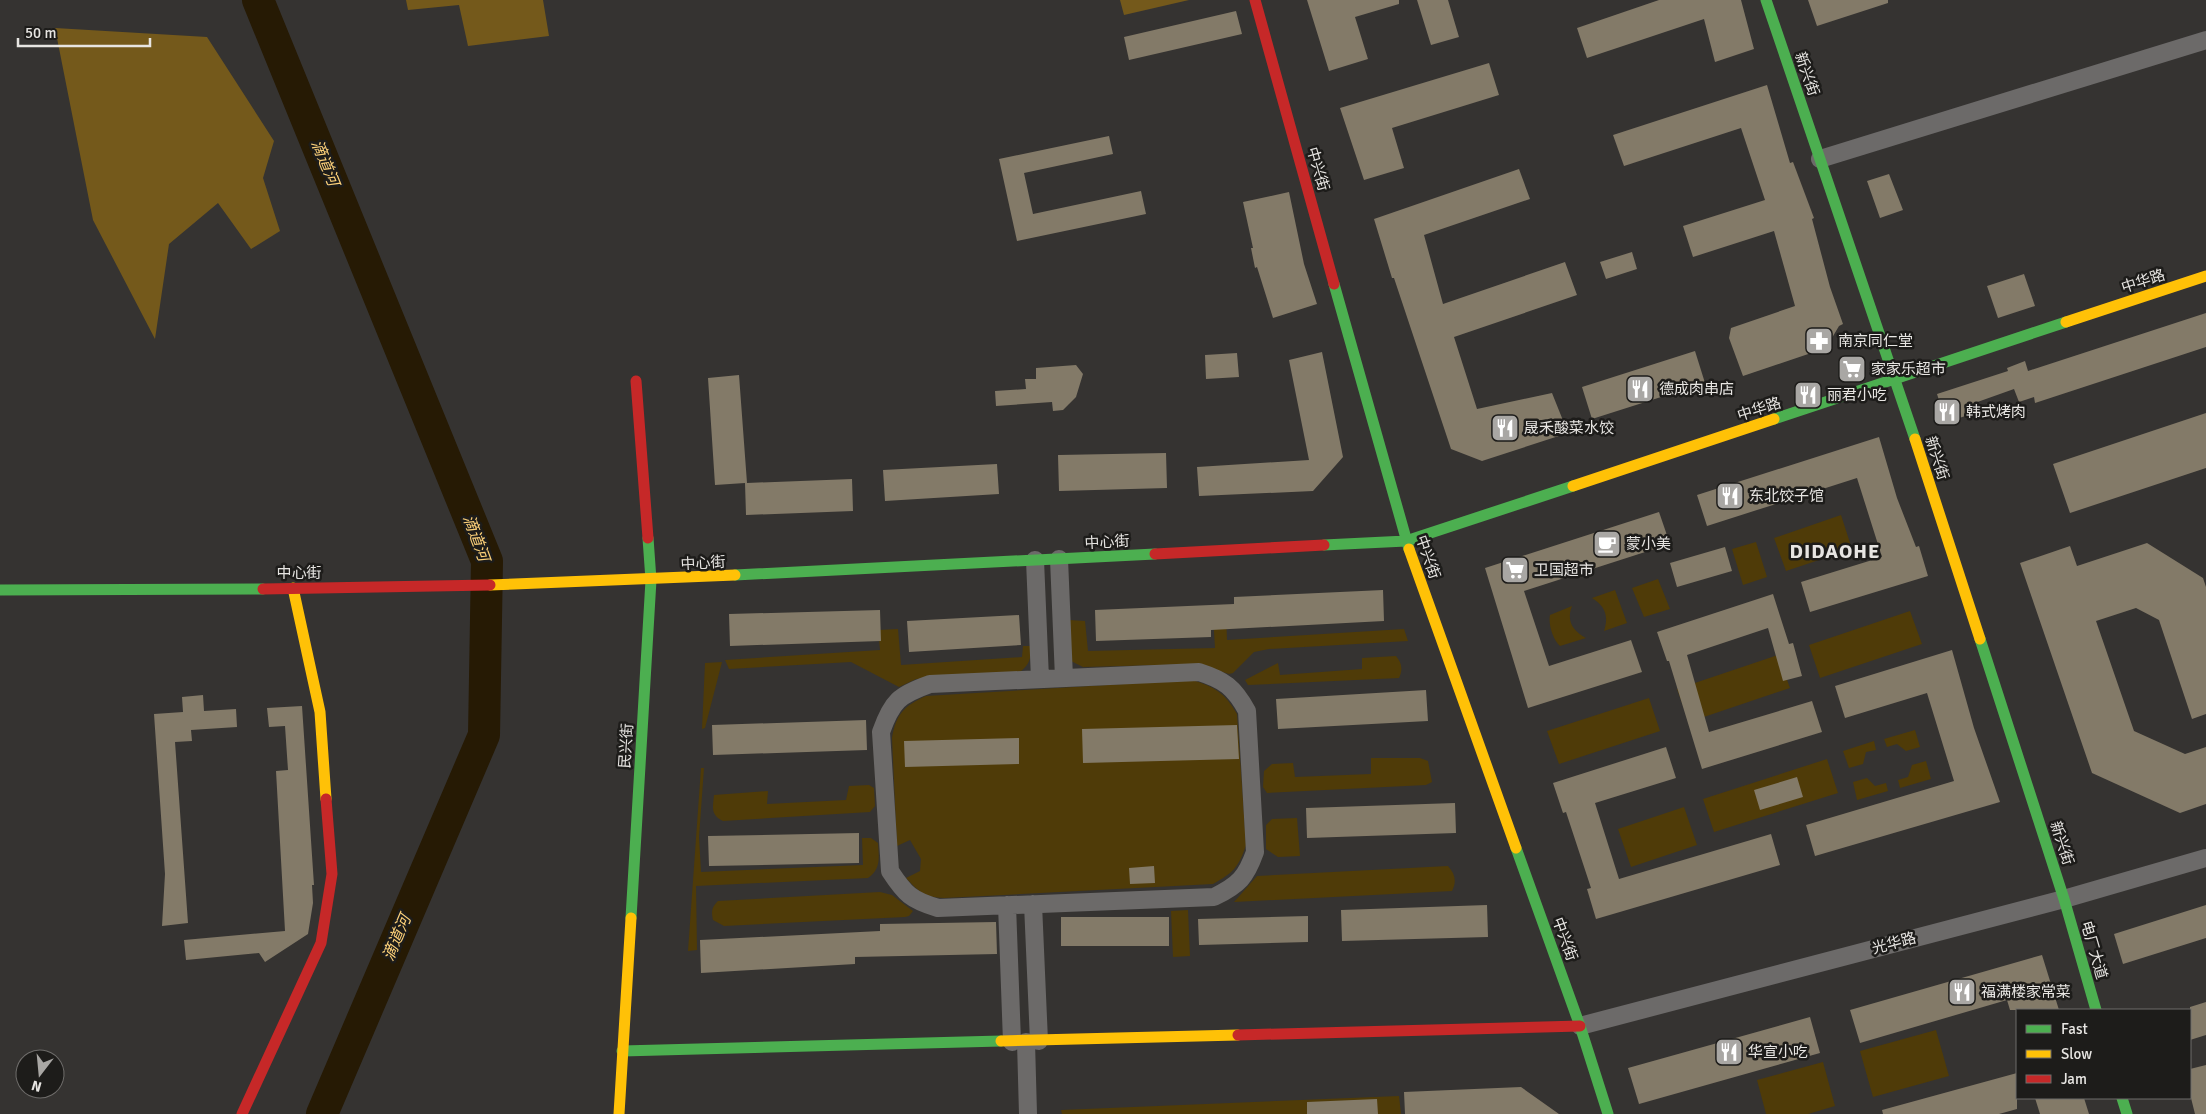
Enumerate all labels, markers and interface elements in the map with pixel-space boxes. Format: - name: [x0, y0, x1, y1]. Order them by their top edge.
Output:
- scale bar: [18, 15, 150, 47]
- text: 50 m: [25, 24, 56, 42]
- street label: 新兴街: [1791, 50, 1823, 98]
- water label: 滴道河: [307, 137, 344, 192]
- street label: 中兴街: [1303, 145, 1333, 193]
- street label: 中华路: [2119, 265, 2167, 297]
- pharmacy icon: 南京同仁堂: [1804, 326, 1834, 356]
- place label: 南京同仁堂: [1838, 332, 1913, 350]
- supermarket icon: 家家乐超市: [1837, 354, 1867, 384]
- place label: 家家乐超市: [1871, 360, 1946, 378]
- restaurant icon: 德成肉串店: [1625, 374, 1655, 404]
- place label: 德成肉串店: [1659, 380, 1734, 398]
- restaurant icon: 丽君小吃: [1793, 380, 1823, 410]
- place label: 丽君小吃: [1827, 386, 1887, 404]
- street label: 中华路: [1735, 393, 1783, 425]
- restaurant icon: 韩式烤肉: [1932, 397, 1962, 427]
- place label: 韩式烤肉: [1966, 403, 2026, 421]
- restaurant icon: 晟禾酸菜水饺: [1490, 413, 1520, 443]
- place label: 晟禾酸菜水饺: [1524, 419, 1614, 437]
- street label: 新兴街: [1921, 434, 1953, 482]
- restaurant icon: 东北饺子馆: [1715, 481, 1745, 511]
- place label: 东北饺子馆: [1749, 487, 1824, 505]
- water label: 滴道河: [458, 512, 495, 567]
- cafe icon: 蒙小美: [1592, 529, 1622, 559]
- street label: 中心街: [1084, 532, 1130, 552]
- street label: 中兴街: [1412, 533, 1444, 581]
- place label: 蒙小美: [1626, 535, 1671, 553]
- district label: DIDAOHE: [1790, 539, 1880, 564]
- street label: 中心街: [680, 553, 726, 573]
- supermarket icon: 卫国超市: [1500, 555, 1530, 585]
- place label: 卫国超市: [1534, 561, 1594, 579]
- street label: 中心街: [276, 564, 322, 582]
- street label: 民兴街: [615, 723, 637, 769]
- street label: 新兴街: [2046, 819, 2078, 867]
- water label: 滴道河: [378, 909, 417, 964]
- street label: 中兴街: [1549, 915, 1581, 963]
- street label: 电厂大道: [2077, 919, 2111, 981]
- street label: 光华路: [1870, 928, 1918, 958]
- restaurant icon: 福满楼家常菜: [1947, 977, 1977, 1007]
- place label: 福满楼家常菜: [1981, 983, 2071, 1001]
- legend: [2016, 1009, 2191, 1099]
- text: Fast: [2061, 1020, 2088, 1038]
- restaurant icon: 华宣小吃: [1714, 1037, 1744, 1067]
- place label: 华宣小吃: [1748, 1043, 1808, 1061]
- text: Slow: [2061, 1045, 2092, 1063]
- north arrow: [15, 1049, 65, 1099]
- text: Jam: [2061, 1070, 2087, 1088]
- text: N: [30, 1077, 44, 1096]

